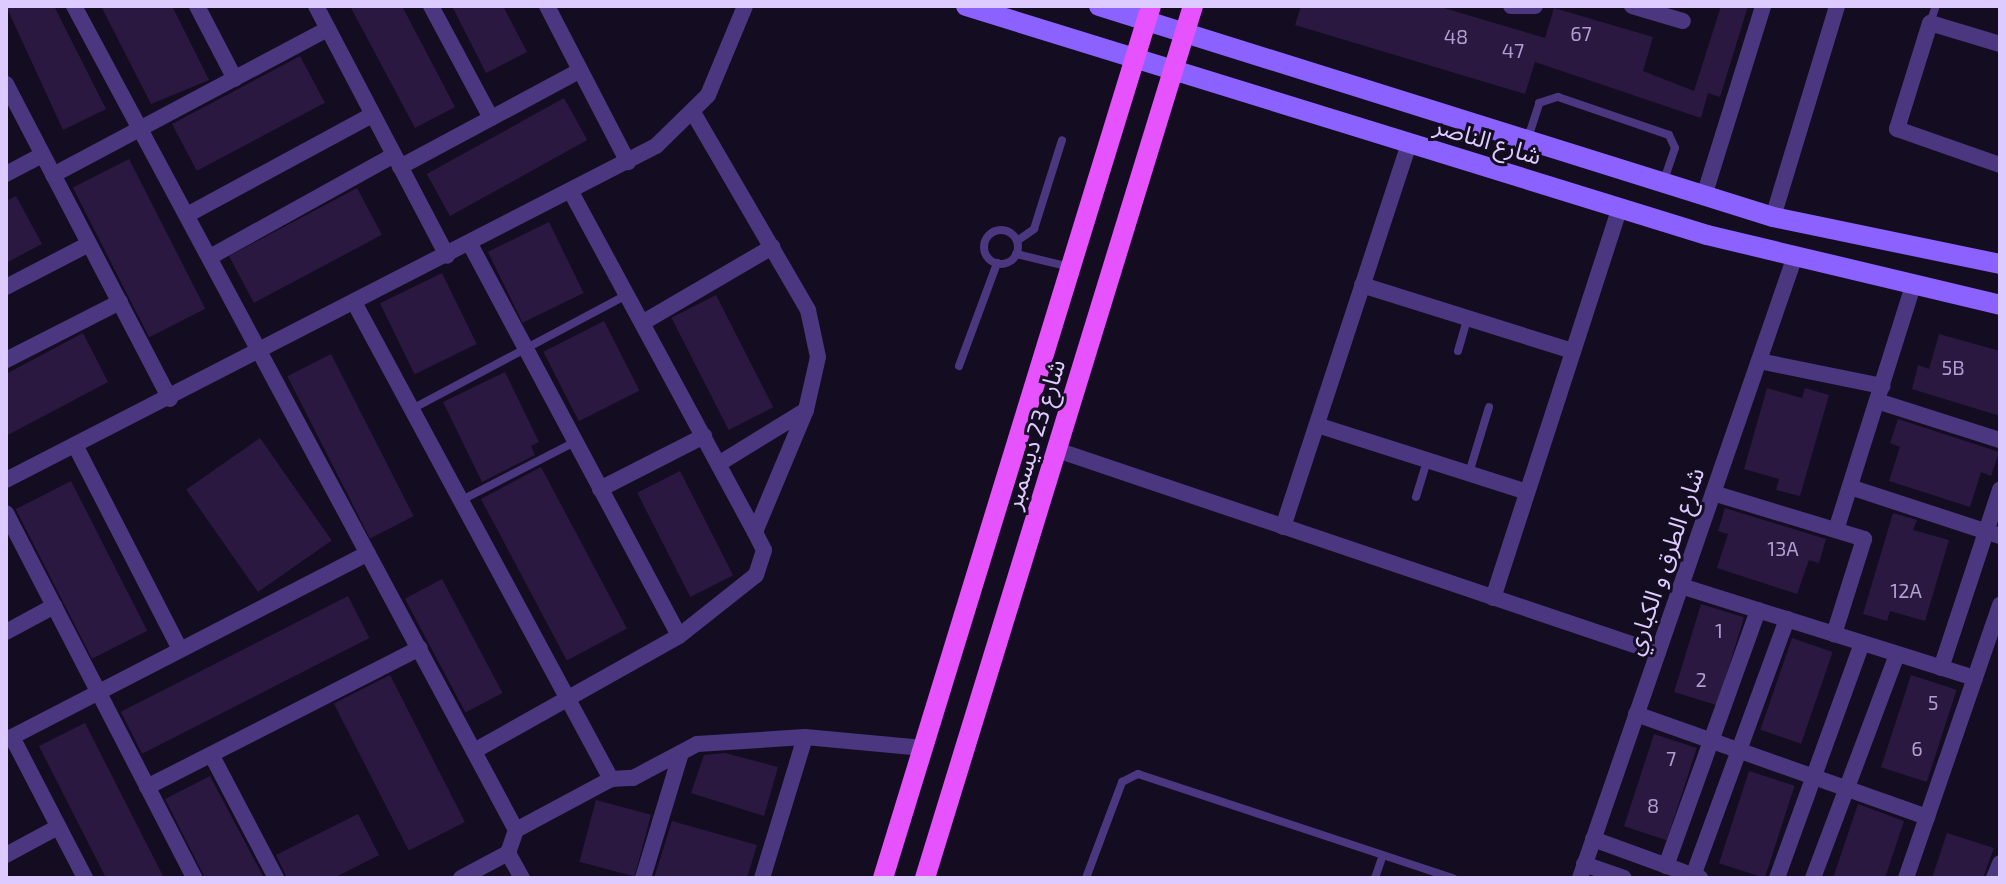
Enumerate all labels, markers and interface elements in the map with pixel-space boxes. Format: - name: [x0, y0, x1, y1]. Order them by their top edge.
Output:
- house number: 67: [1570, 21, 1592, 45]
- house number: 48: [1444, 24, 1468, 48]
- house number: 47: [1502, 38, 1524, 62]
- street label: شارع الناصر: [1431, 110, 1545, 170]
- house number: 5B: [1941, 355, 1965, 379]
- street label: شارع 23 ديسمبر: [998, 356, 1070, 512]
- street label: شارع الطرق و الكباري: [1618, 463, 1710, 659]
- house number: 13A: [1767, 536, 1799, 560]
- house number: 12A: [1890, 578, 1922, 602]
- house number: 1: [1715, 618, 1723, 642]
- house number: 2: [1695, 667, 1707, 691]
- house number: 5: [1928, 690, 1938, 714]
- house number: 6: [1911, 736, 1923, 760]
- house number: 7: [1666, 746, 1676, 770]
- house number: 8: [1647, 793, 1659, 817]

